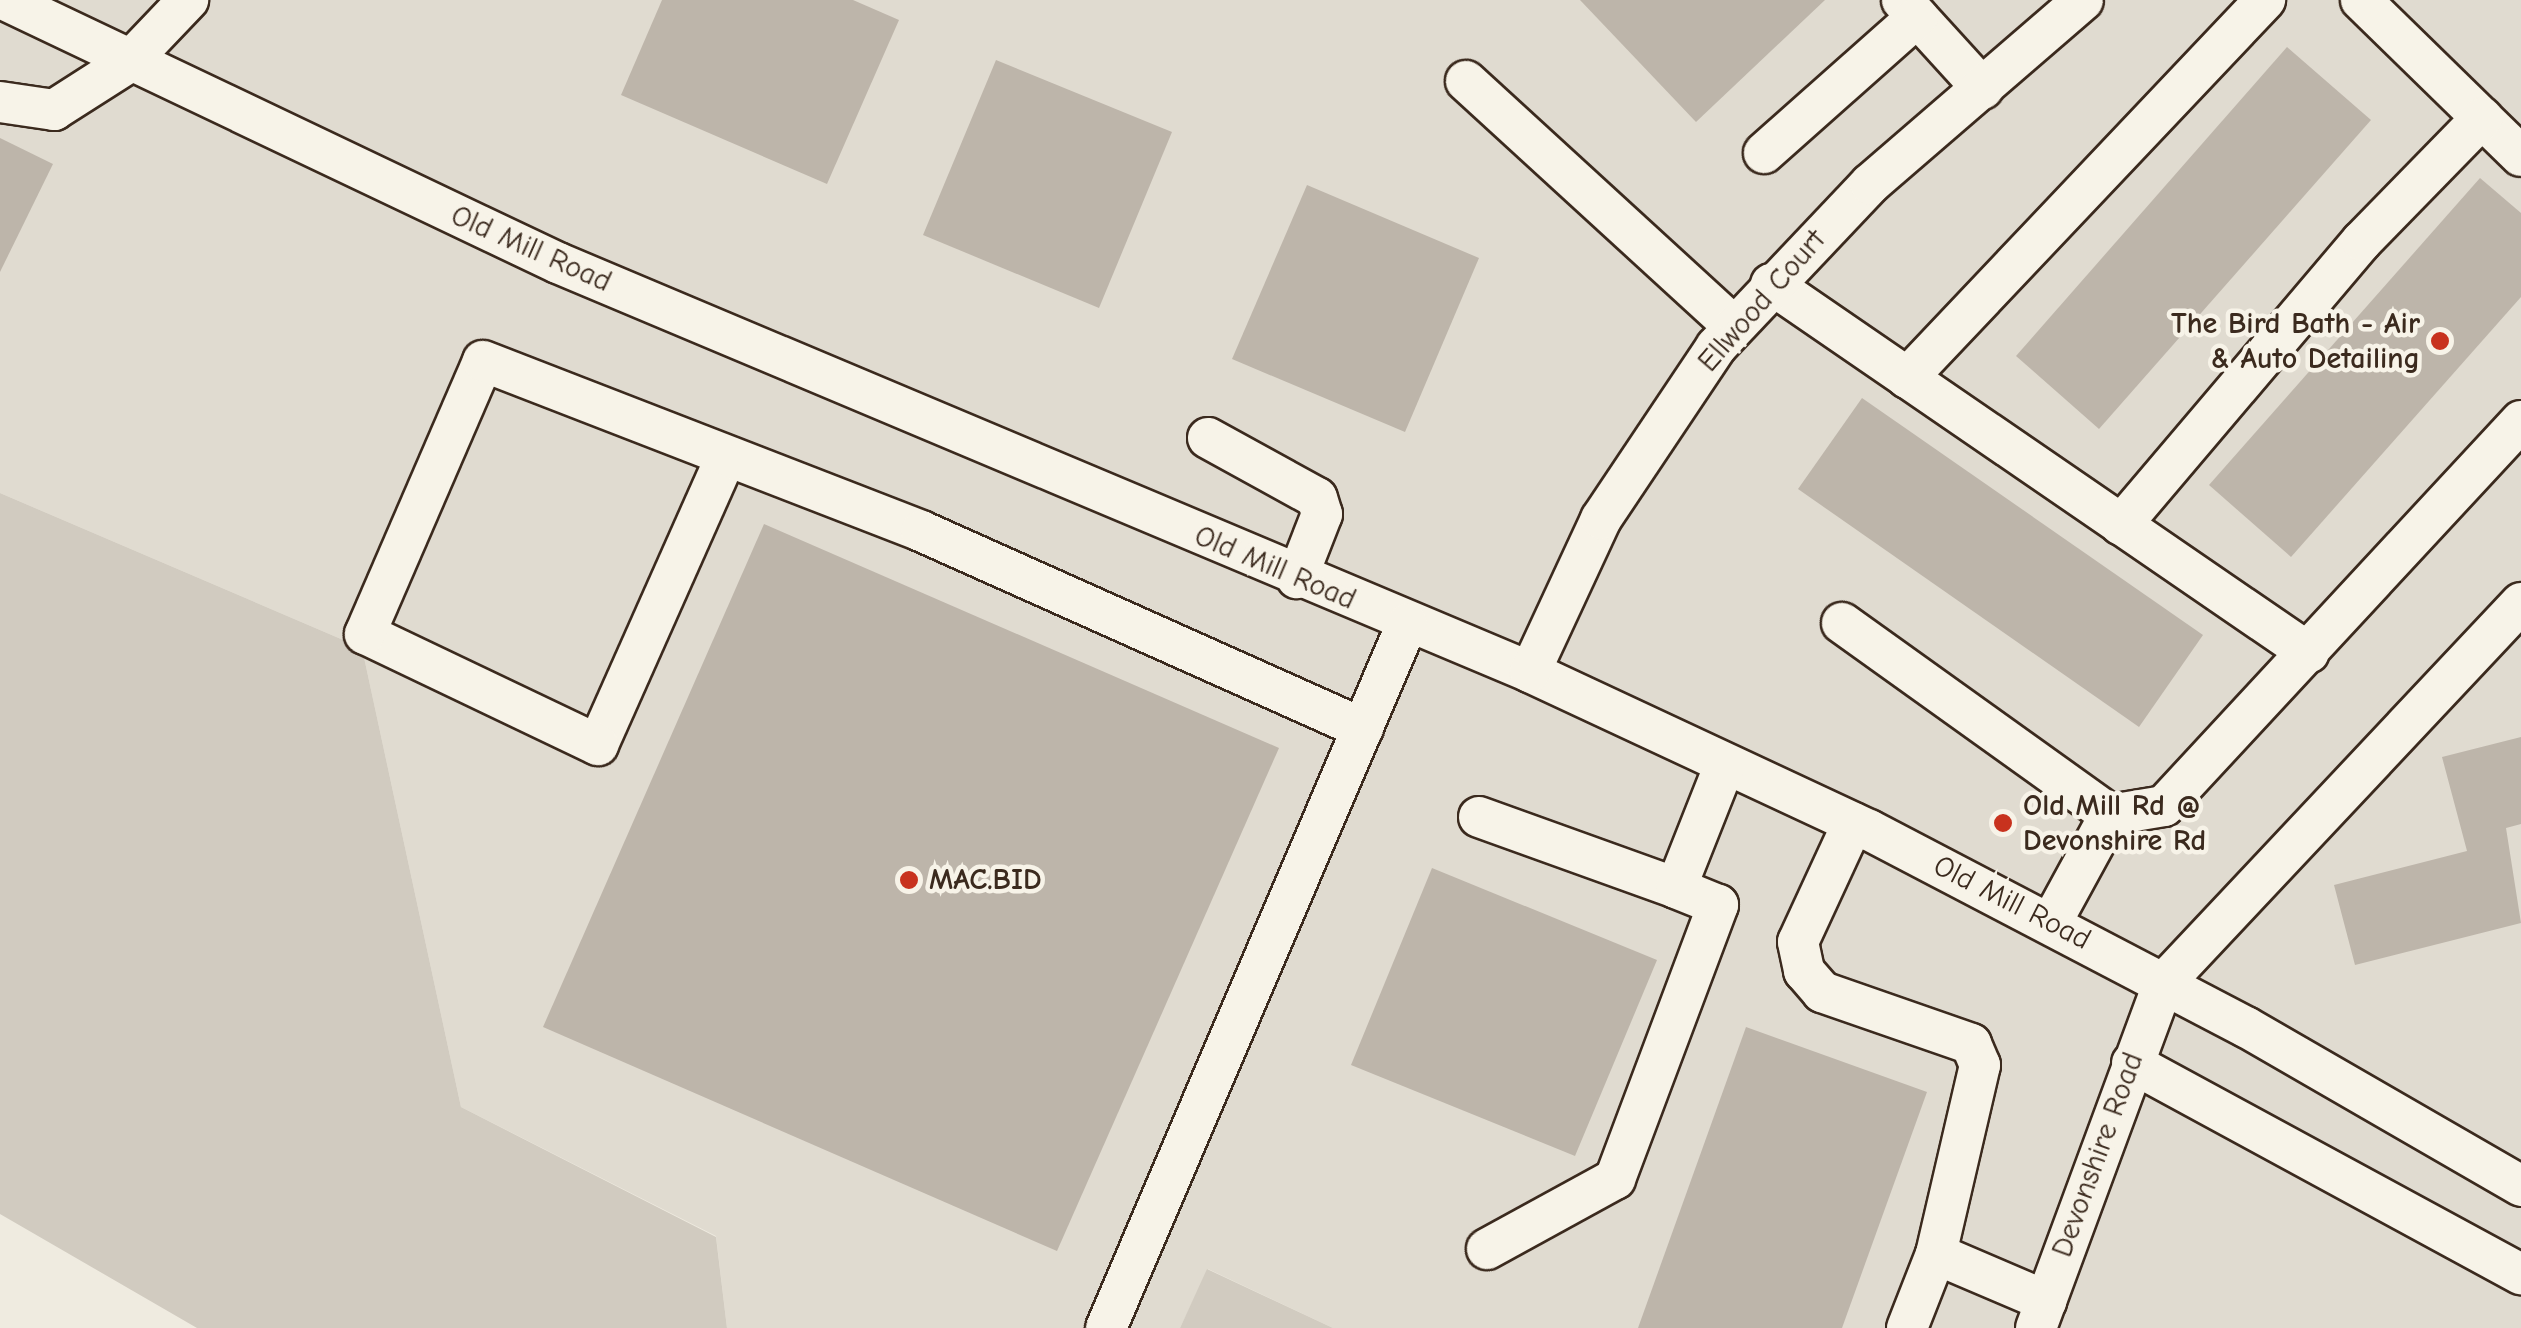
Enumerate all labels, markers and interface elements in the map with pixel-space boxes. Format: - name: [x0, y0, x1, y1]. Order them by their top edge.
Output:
- street label: Old Mill Road: [445, 198, 617, 300]
- street label: Ellwood Court: [1691, 223, 1833, 379]
- place label: The Bird Bath - Air & Auto Detailing: [2171, 306, 2420, 376]
- marker: The Bird Bath - Air & Auto Detailing: [2429, 330, 2451, 352]
- street label: Old Mill Road: [1189, 518, 1361, 618]
- place label: Old Mill Rd @ Devonshire Rd: [2023, 788, 2206, 858]
- marker: Old Mill Rd @ Devonshire Rd: [1992, 812, 2014, 834]
- street label: Old Mill Road: [1927, 848, 2097, 958]
- place label: MAC.BID: [929, 862, 1042, 898]
- marker: MAC.BID: [898, 869, 920, 891]
- street label: Devonshire Road: [2044, 1048, 2152, 1262]

